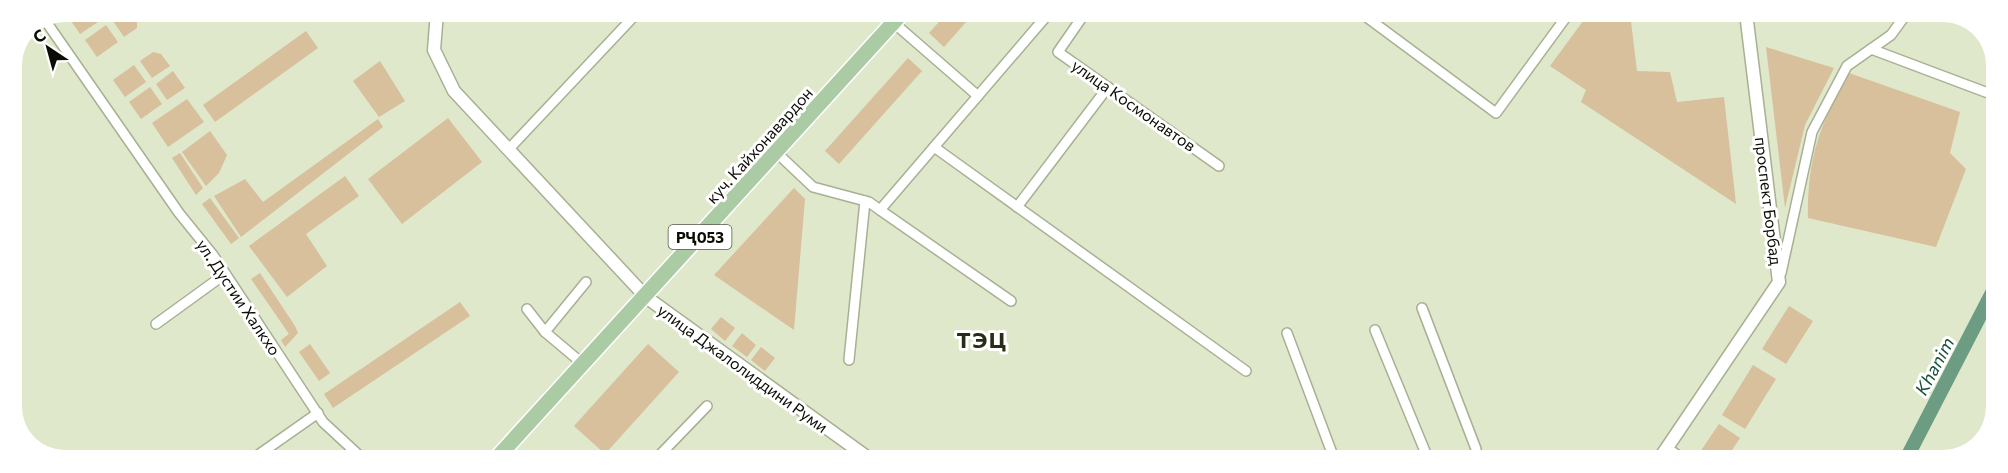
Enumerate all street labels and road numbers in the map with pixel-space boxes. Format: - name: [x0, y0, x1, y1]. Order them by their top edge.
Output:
- street label: улица Космонавтов: [1068, 55, 1200, 155]
- street label: куч. Кайхонавардон: [702, 83, 816, 207]
- street label: проспект Борбад: [1752, 136, 1786, 267]
- road number: РҶ053: [668, 225, 732, 249]
- street label: ул. Дустии Халкхо: [193, 235, 285, 359]
- street label: улица Джалолиддини Руми: [654, 300, 832, 436]

